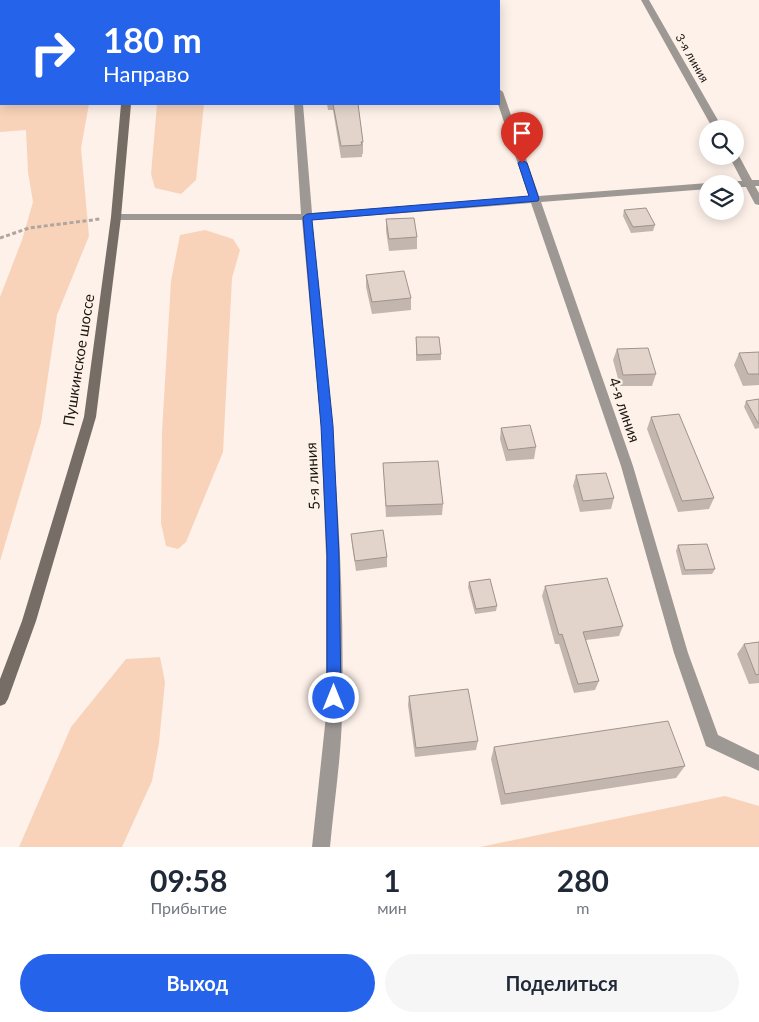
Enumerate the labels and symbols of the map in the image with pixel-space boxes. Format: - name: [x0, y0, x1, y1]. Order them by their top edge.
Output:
- street label: 3-я линия: [672, 31, 712, 85]
- pin: [501, 112, 543, 163]
- street label: Пушкинское шоссе: [59, 292, 97, 427]
- street label: 4-я линия: [605, 375, 644, 444]
- street label: 5-я линия: [301, 442, 323, 510]
- position arrow: [307, 671, 359, 723]

